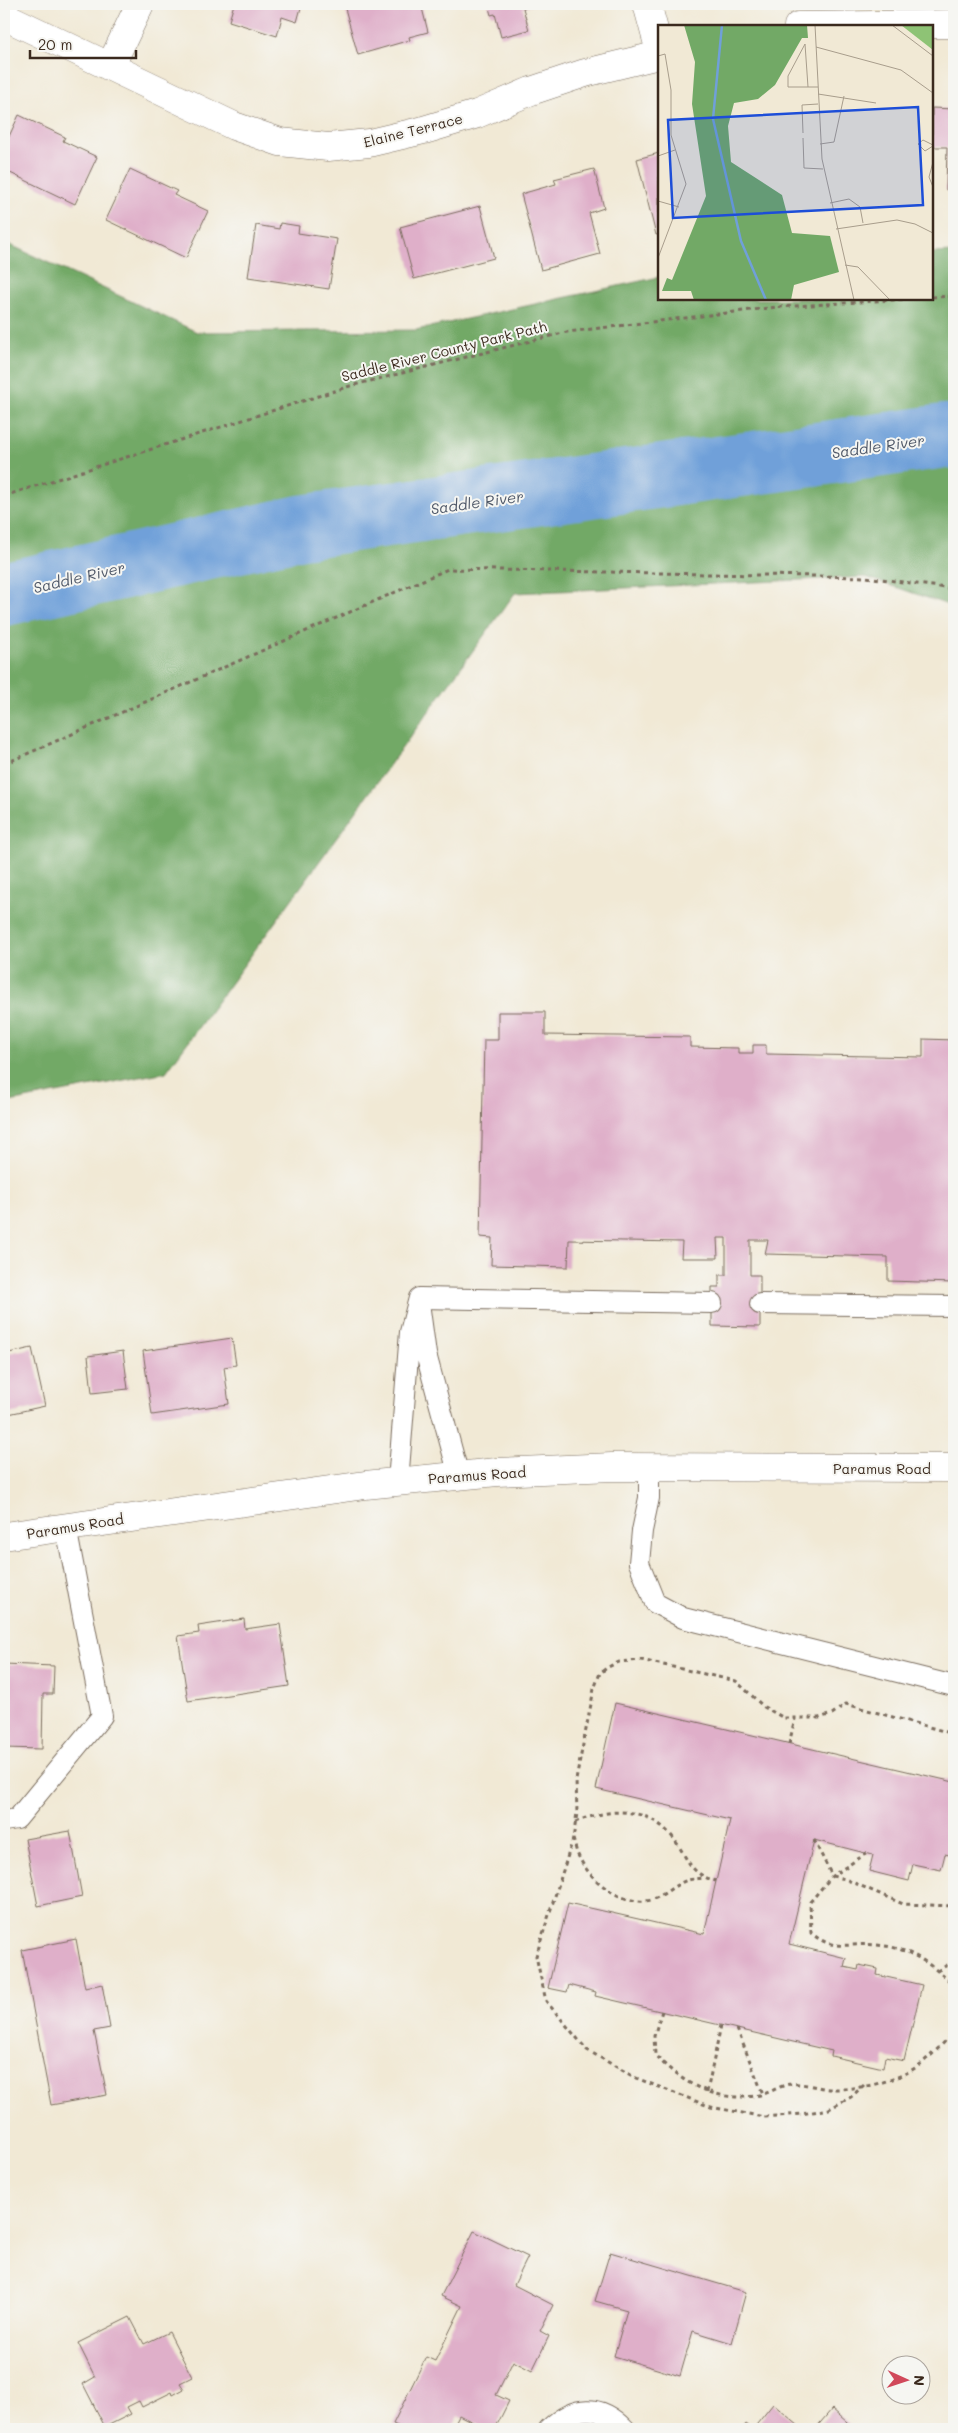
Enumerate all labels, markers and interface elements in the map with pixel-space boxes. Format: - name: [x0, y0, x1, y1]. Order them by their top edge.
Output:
- inset map: [658, 25, 933, 300]
- scale bar: [30, 28, 136, 60]
- text: 20 m: [38, 34, 72, 54]
- street label: Elaine Terrace: [361, 108, 465, 152]
- street label: Saddle River County Park Path: [339, 316, 549, 386]
- water label: Saddle River: [830, 430, 926, 462]
- water label: Saddle River: [429, 486, 525, 518]
- water label: Saddle River: [31, 557, 127, 597]
- street label: Paramus Road: [833, 1459, 931, 1478]
- street label: Paramus Road: [427, 1462, 527, 1488]
- street label: Paramus Road: [25, 1509, 125, 1543]
- north arrow: [880, 2356, 930, 2406]
- text: N: [910, 2375, 929, 2387]

